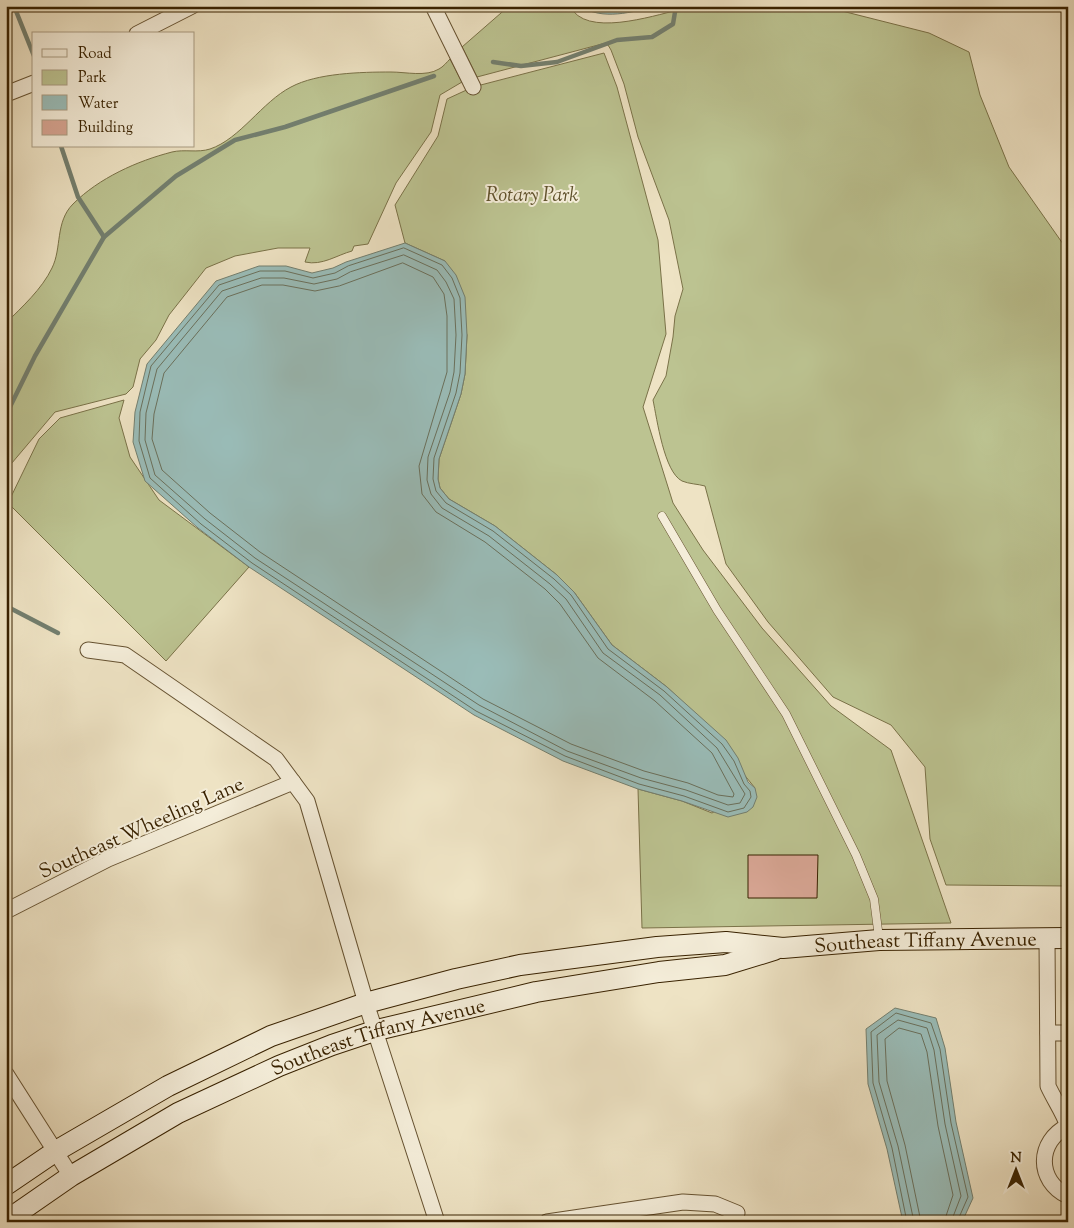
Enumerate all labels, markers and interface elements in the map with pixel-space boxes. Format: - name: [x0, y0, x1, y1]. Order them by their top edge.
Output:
- legend: [32, 32, 195, 148]
- text: Road: [78, 44, 112, 65]
- text: Park: [78, 68, 107, 89]
- text: Water: [78, 94, 119, 115]
- text: Building: [78, 118, 133, 139]
- park label: Rotary Park: [486, 182, 578, 211]
- street label: Southeast Wheeling Lane: [35, 771, 249, 888]
- street label: Southeast Tiffany Avenue: [813, 926, 1037, 962]
- street label: Southeast Tiffany Avenue: [267, 993, 488, 1085]
- north arrow: [992, 1146, 1042, 1196]
- text: N: [1010, 1149, 1022, 1169]

